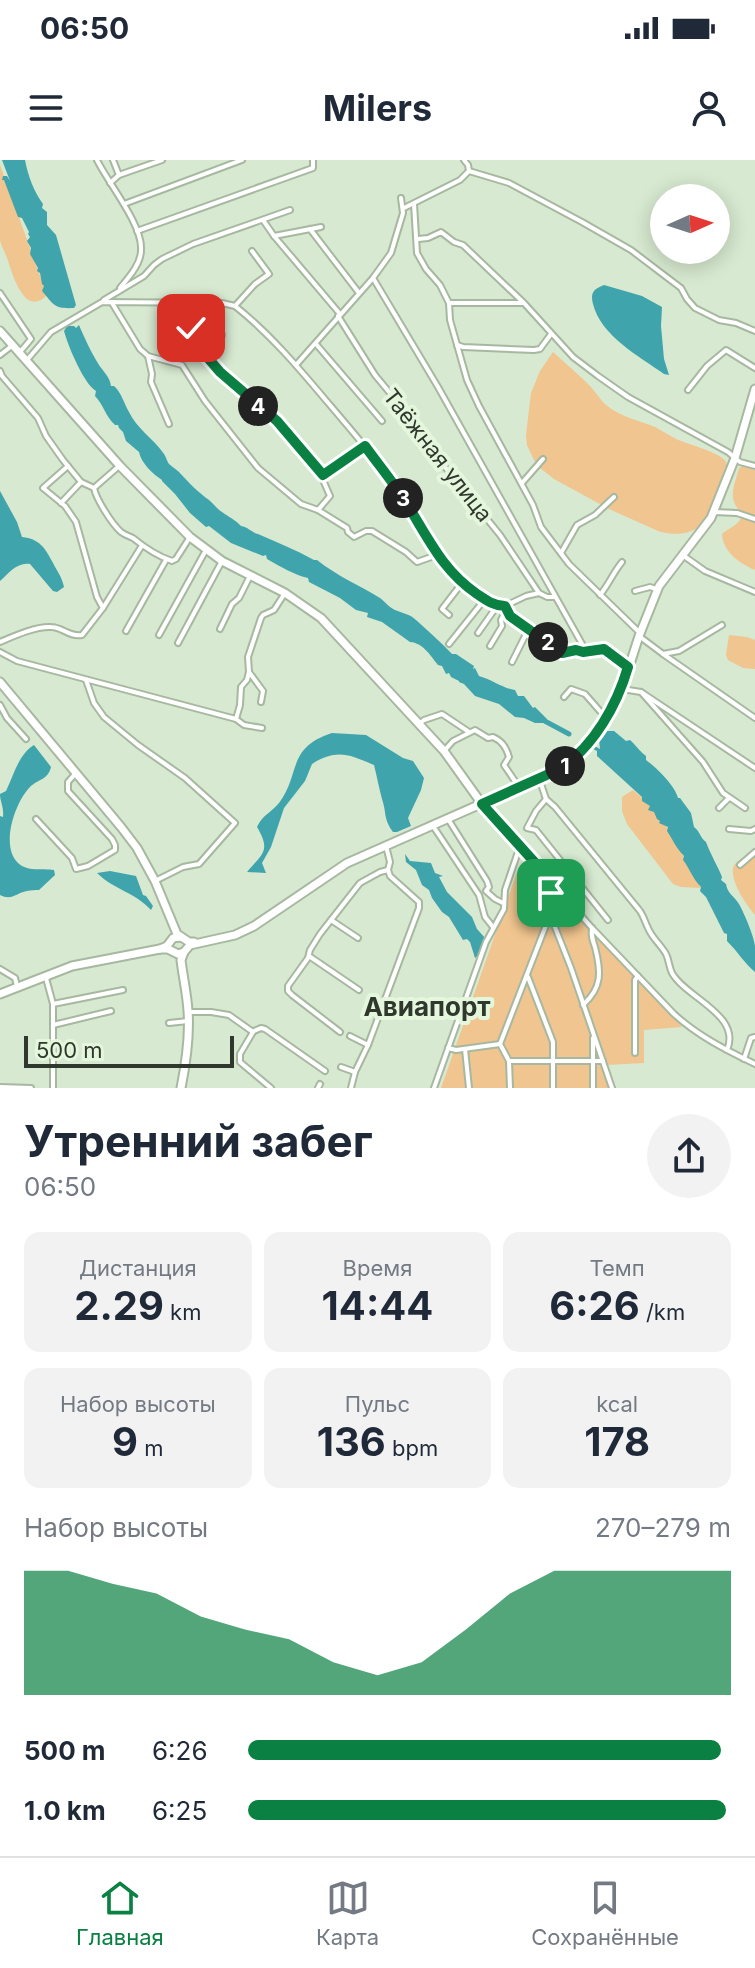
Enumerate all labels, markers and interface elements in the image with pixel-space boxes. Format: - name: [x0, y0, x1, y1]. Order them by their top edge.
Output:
- text: 06:50: [40, 10, 129, 46]
- icon: menu: [24, 86, 68, 130]
- text: Milers: [323, 86, 432, 130]
- icon: person: [687, 86, 731, 130]
- north arrow: [650, 184, 730, 264]
- map controls: [650, 184, 730, 264]
- pin: [157, 294, 225, 362]
- icon: check: [169, 306, 213, 350]
- street label: Таёжная улица: [378, 383, 498, 527]
- pin: 4: [238, 386, 278, 426]
- text: 4: [251, 393, 265, 419]
- pin: 3: [383, 478, 423, 518]
- text: 3: [396, 485, 410, 511]
- pin: 2: [528, 622, 568, 662]
- text: 2: [541, 629, 555, 655]
- pin: 1: [545, 746, 585, 786]
- text: 1: [560, 753, 570, 779]
- pin: [517, 859, 585, 927]
- icon: arrive: [529, 871, 573, 915]
- district label: Авиапорт: [363, 991, 491, 1022]
- scale bar: [24, 1032, 234, 1068]
- text: 500 m: [36, 1037, 103, 1063]
- text: Утренний забег: [24, 1114, 373, 1168]
- button: share: [647, 1114, 731, 1198]
- text: 06:50: [24, 1171, 96, 1202]
- text: Дистанция: [79, 1255, 197, 1281]
- text: Время: [343, 1255, 412, 1281]
- text: Темп: [590, 1255, 645, 1281]
- text: 2.29: [74, 1281, 164, 1330]
- text: 14:44: [322, 1281, 433, 1330]
- text: 6:26: [549, 1281, 640, 1330]
- text: km: [164, 1299, 201, 1325]
- text: /km: [640, 1299, 685, 1325]
- text: Набор высоты: [60, 1391, 216, 1417]
- text: Пульс: [345, 1391, 410, 1417]
- text: kcal: [596, 1391, 638, 1417]
- text: 9: [112, 1417, 138, 1466]
- text: 136: [317, 1417, 386, 1466]
- text: 178: [584, 1417, 650, 1466]
- text: m: [138, 1435, 164, 1461]
- text: bpm: [386, 1435, 438, 1461]
- text: Набор высоты: [24, 1512, 208, 1543]
- text: 270–279 m: [595, 1512, 731, 1543]
- text: 500 m: [24, 1735, 106, 1766]
- text: 6:26: [152, 1735, 208, 1766]
- text: 1.0 km: [24, 1795, 106, 1826]
- text: 6:25: [152, 1795, 207, 1826]
- tab: Главная: [76, 1876, 164, 1950]
- tab: Карта: [316, 1876, 379, 1950]
- tab: Сохранённые: [531, 1876, 679, 1950]

